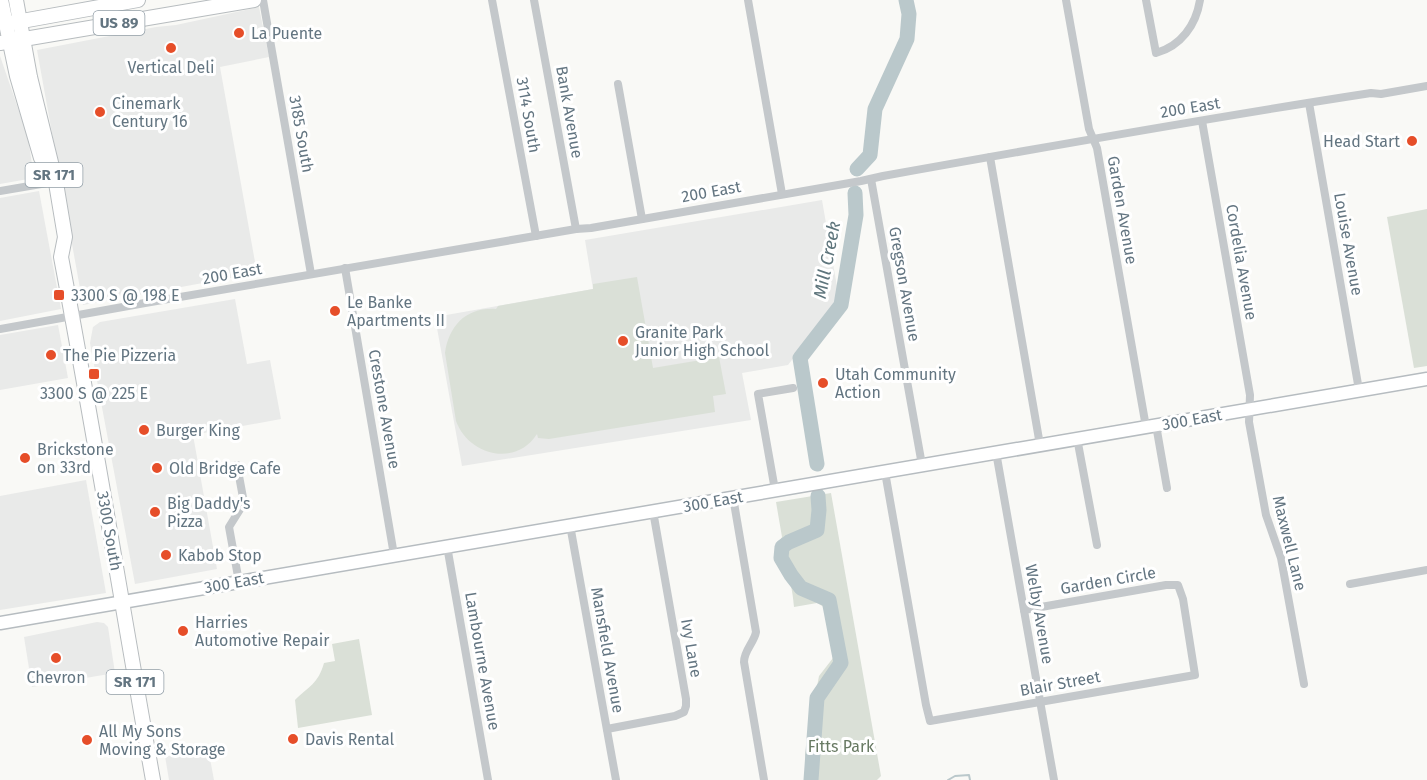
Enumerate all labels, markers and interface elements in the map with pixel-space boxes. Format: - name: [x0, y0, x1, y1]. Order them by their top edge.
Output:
- road number: US 89: [94, 11, 144, 35]
- place label: La Puente: [251, 24, 322, 43]
- marker: La Puente: [232, 26, 246, 40]
- marker: Vertical Deli: [164, 41, 178, 55]
- place label: Vertical Deli: [128, 58, 214, 77]
- street label: Bank Avenue: [552, 64, 587, 160]
- street label: 3114 South: [513, 76, 545, 154]
- street label: 200 East: [1159, 93, 1221, 122]
- place label: Cinemark Century 16: [112, 94, 188, 131]
- street label: 3185 South: [285, 94, 318, 174]
- marker: Cinemark Century 16: [93, 105, 107, 119]
- place label: Head Start: [1323, 132, 1400, 151]
- marker: Head Start: [1405, 134, 1419, 148]
- street label: Garden Avenue: [1104, 155, 1141, 266]
- road number: SR 171: [26, 163, 82, 187]
- street label: 200 East: [680, 177, 743, 206]
- street label: Louise Avenue: [1330, 191, 1367, 297]
- street label: Cordelia Avenue: [1222, 203, 1261, 321]
- water label: Mill Creek: [809, 219, 845, 301]
- street label: Gregson Avenue: [885, 225, 924, 343]
- street label: 200 East: [201, 259, 264, 288]
- place label: 3300 S @ 198 E: [71, 286, 180, 305]
- marker: 3300 S @ 198 E: [52, 288, 66, 302]
- place label: Le Banke Apartments II: [347, 293, 445, 330]
- marker: Le Banke Apartments II: [328, 304, 342, 318]
- place label: Granite Park Junior High School: [635, 323, 770, 360]
- marker: Granite Park Junior High School: [616, 334, 630, 348]
- place label: The Pie Pizzeria: [63, 346, 176, 365]
- marker: The Pie Pizzeria: [44, 348, 58, 362]
- street label: Crestone Avenue: [365, 348, 404, 470]
- place label: Utah Community Action: [835, 365, 956, 402]
- marker: 3300 S @ 225 E: [87, 367, 101, 381]
- marker: Utah Community Action: [816, 376, 830, 390]
- place label: 3300 S @ 225 E: [40, 384, 148, 403]
- street label: 300 East: [1161, 405, 1224, 434]
- place label: Burger King: [156, 421, 240, 440]
- marker: Burger King: [137, 423, 151, 437]
- place label: Brickstone on 33rd: [37, 440, 114, 477]
- marker: Brickstone on 33rd: [18, 451, 32, 465]
- place label: Old Bridge Cafe: [169, 459, 281, 478]
- marker: Old Bridge Cafe: [150, 461, 164, 475]
- street label: 300 East: [682, 487, 745, 516]
- street label: 3300 South: [93, 490, 126, 572]
- place label: Big Daddy's Pizza: [167, 494, 250, 531]
- street label: Maxwell Lane: [1269, 494, 1311, 593]
- marker: Big Daddy's Pizza: [148, 505, 162, 519]
- place label: Kabob Stop: [178, 546, 262, 565]
- marker: Kabob Stop: [159, 548, 173, 562]
- street label: Welby Avenue: [1021, 563, 1058, 666]
- street label: Garden Circle: [1059, 563, 1157, 598]
- street label: 300 East: [203, 568, 266, 597]
- street label: Mansfield Avenue: [587, 586, 628, 714]
- street label: Lambourne Avenue: [461, 590, 504, 732]
- place label: Harries Automotive Repair: [195, 613, 330, 650]
- street label: Ivy Lane: [677, 617, 706, 679]
- marker: Harries Automotive Repair: [176, 624, 190, 638]
- marker: Chevron: [49, 651, 63, 665]
- street label: Blair Street: [1018, 667, 1102, 700]
- place label: Chevron: [26, 668, 86, 687]
- road number: SR 171: [106, 670, 164, 694]
- place label: All My Sons Moving & Storage: [99, 722, 226, 759]
- place label: Davis Rental: [305, 730, 394, 749]
- marker: Davis Rental: [286, 732, 300, 746]
- marker: All My Sons Moving & Storage: [80, 733, 94, 747]
- park label: Fitts Park: [808, 737, 875, 756]

